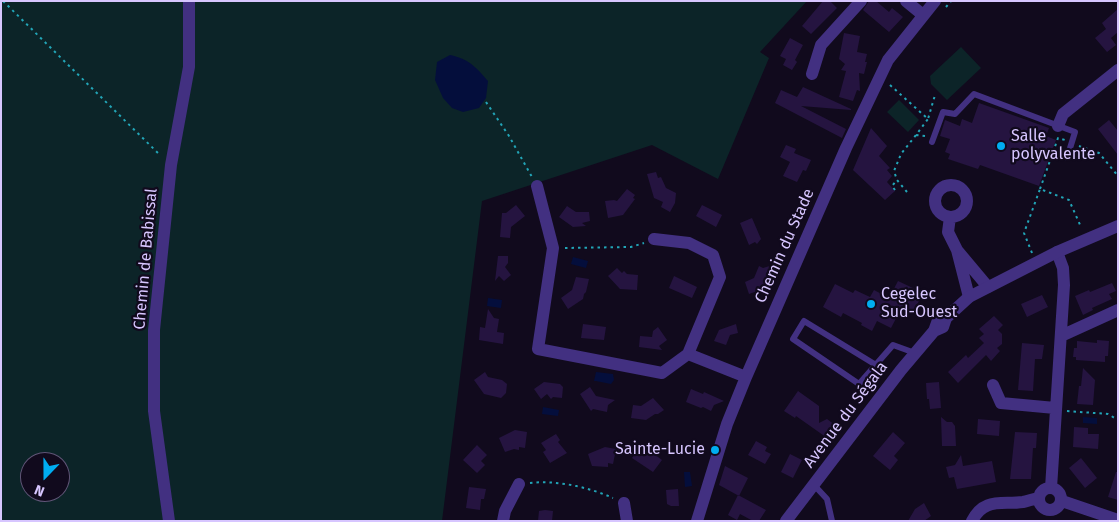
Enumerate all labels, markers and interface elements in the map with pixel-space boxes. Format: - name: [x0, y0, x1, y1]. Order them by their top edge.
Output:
- place label: Salle polyvalente: [1011, 127, 1095, 165]
- marker: Salle polyvalente: [995, 140, 1007, 152]
- street label: Chemin du Stade: [751, 186, 819, 306]
- street label: Chemin de Babissal: [130, 188, 162, 330]
- place label: Cegelec Sud-Ouest: [881, 285, 957, 323]
- marker: Cegelec Sud-Ouest: [865, 298, 877, 310]
- street label: Avenue du Ségala: [800, 358, 892, 472]
- place label: Sainte-Lucie: [615, 440, 705, 460]
- marker: Sainte-Lucie: [709, 444, 721, 456]
- north arrow: [20, 452, 70, 502]
- text: N: [32, 481, 47, 500]

